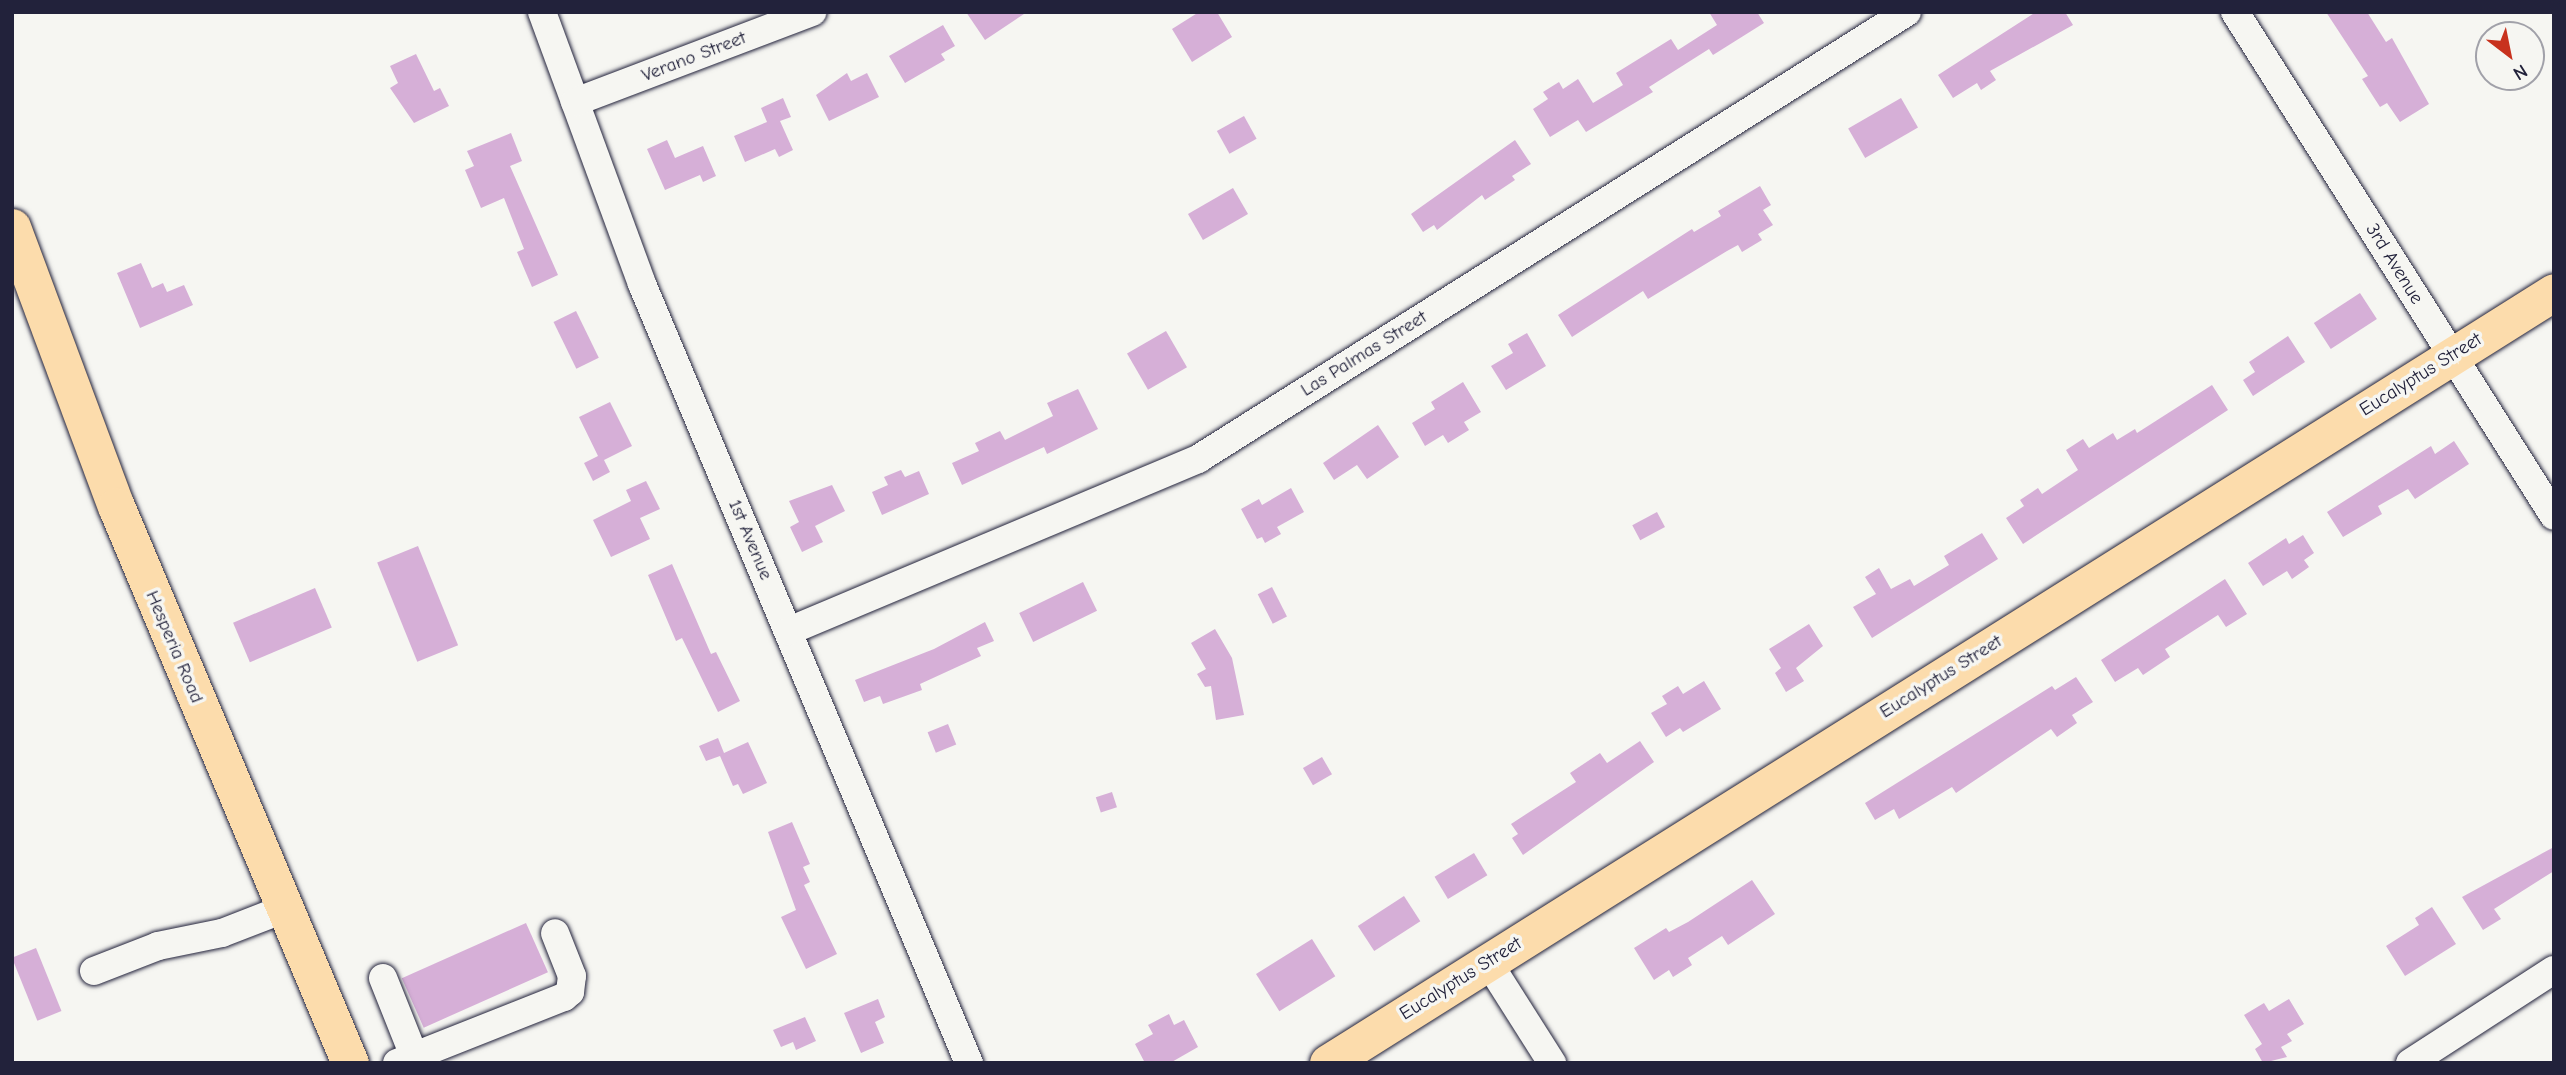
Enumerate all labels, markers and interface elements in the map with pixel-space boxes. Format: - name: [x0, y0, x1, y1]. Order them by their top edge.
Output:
- north arrow: [2475, 21, 2545, 91]
- street label: Verano Street: [639, 27, 749, 87]
- text: N: [2509, 59, 2531, 85]
- street label: 3rd Avenue: [2360, 219, 2428, 309]
- street label: Las Palmas Street: [1297, 306, 1431, 402]
- street label: Eucalyptus Street: [2356, 328, 2486, 422]
- street label: 1st Avenue: [723, 496, 777, 584]
- street label: Hesperia Road: [140, 587, 208, 707]
- street label: Eucalyptus Street: [1876, 630, 2006, 724]
- street label: Eucalyptus Street: [1396, 932, 1526, 1026]

